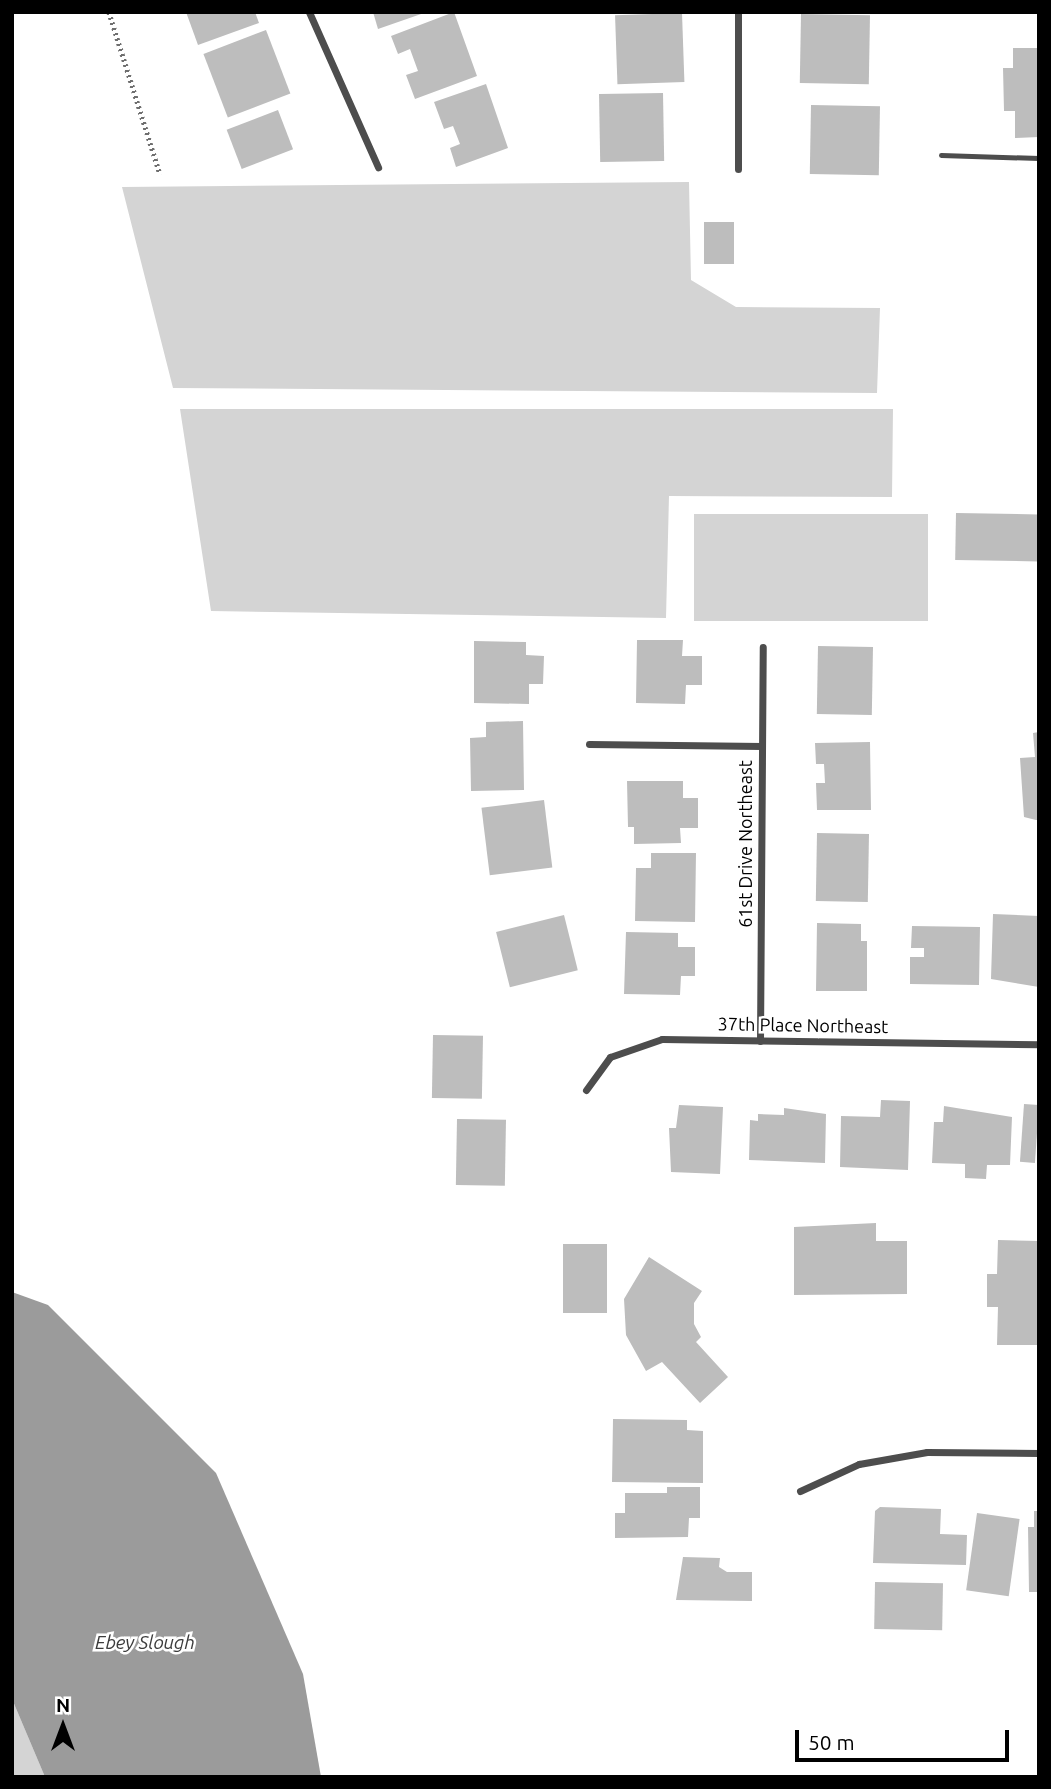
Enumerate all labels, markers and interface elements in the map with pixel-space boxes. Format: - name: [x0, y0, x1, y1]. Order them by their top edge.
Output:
- street label: 61st Drive Northeast: [734, 760, 756, 928]
- street label: 37th Place Northeast: [718, 1013, 888, 1037]
- water label: Ebey Slough: [95, 1632, 195, 1654]
- north arrow: [28, 1691, 98, 1761]
- text: N: [56, 1694, 70, 1716]
- scale bar: [799, 1716, 1012, 1760]
- text: 50 m: [808, 1730, 855, 1754]

